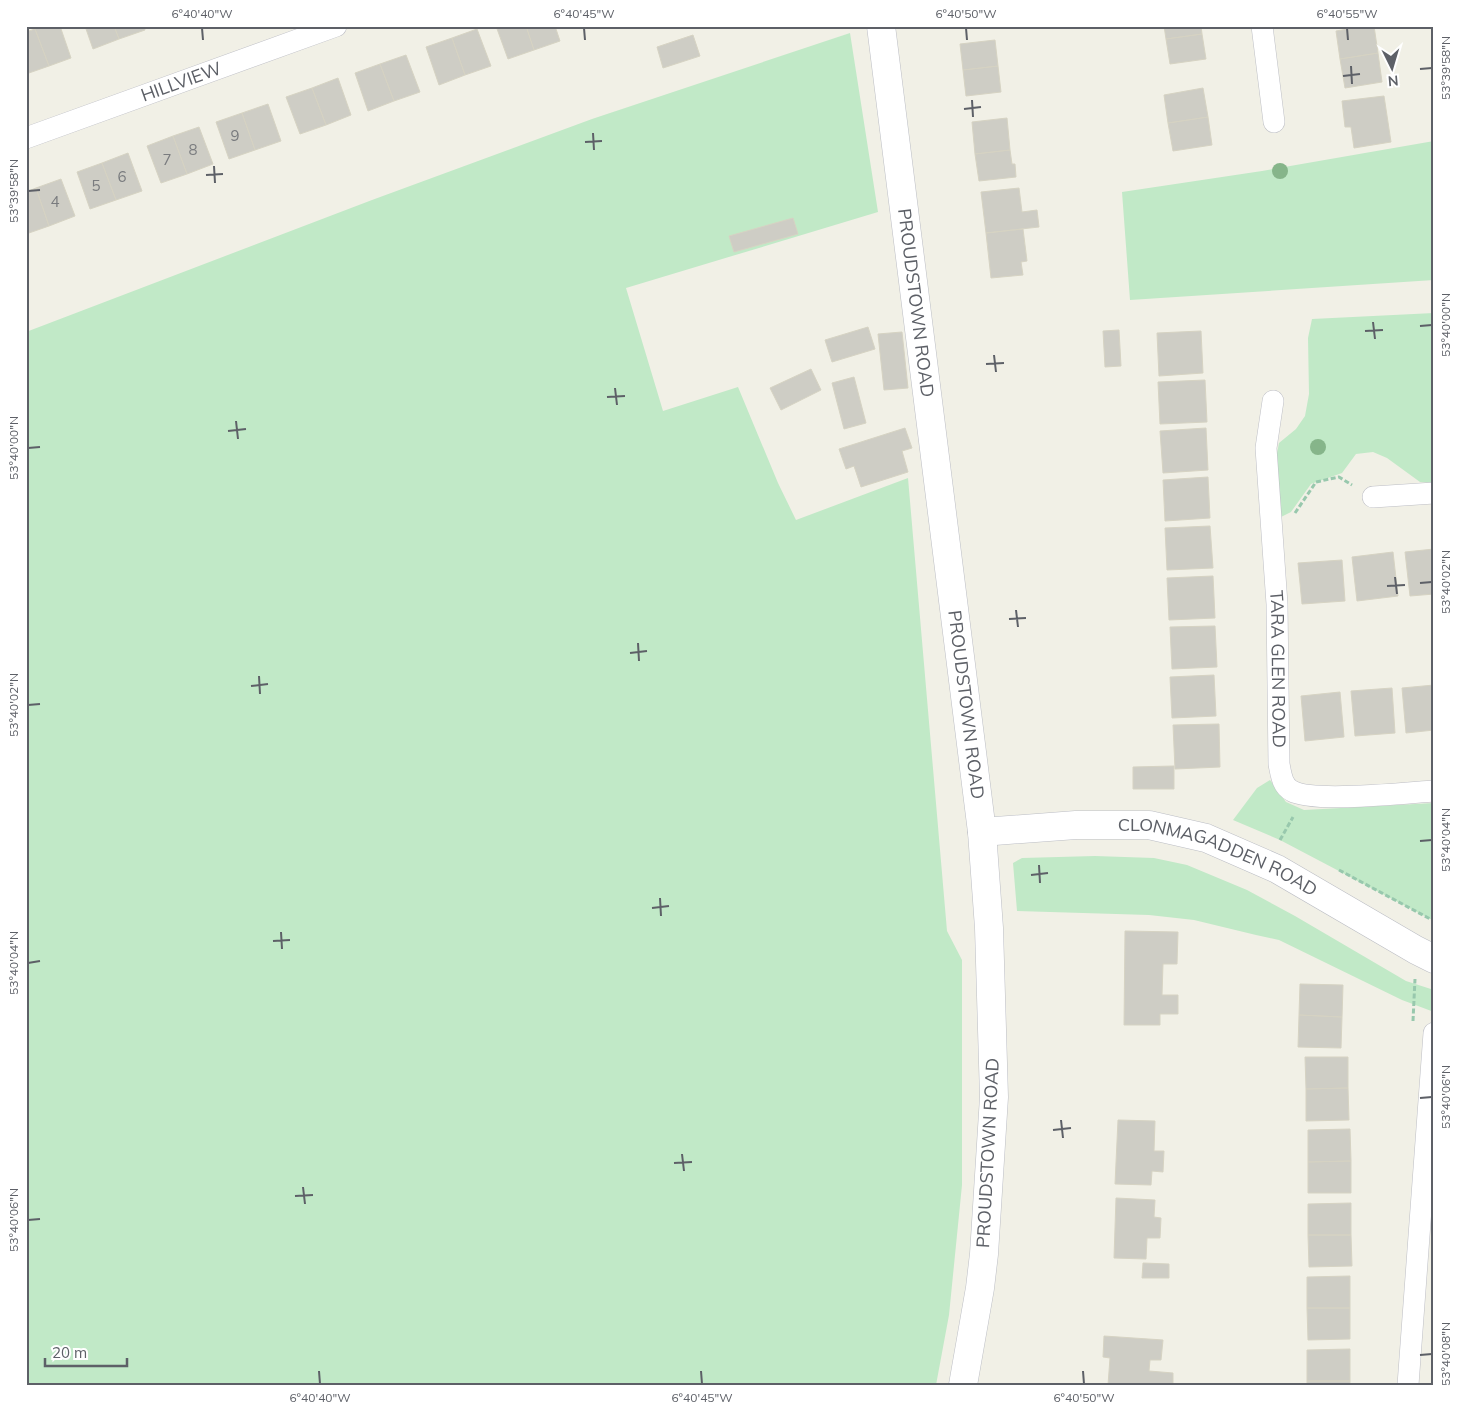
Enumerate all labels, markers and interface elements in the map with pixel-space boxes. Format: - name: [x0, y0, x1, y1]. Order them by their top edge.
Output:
- text: 6°40'40"W: [171, 6, 233, 21]
- text: 6°40'45"W: [553, 6, 615, 21]
- text: 6°40'50"W: [935, 6, 997, 21]
- text: 6°40'55"W: [1316, 6, 1378, 21]
- text: 53°39'58"N: [1438, 36, 1453, 100]
- north arrow: [1368, 42, 1418, 92]
- street label: HILLVIEW: [138, 56, 224, 107]
- text: N: [1387, 72, 1399, 90]
- house number: 9: [230, 126, 240, 145]
- house number: 8: [188, 140, 198, 159]
- house number: 7: [162, 150, 172, 169]
- text: 53°39'58"N: [6, 159, 21, 223]
- house number: 6: [117, 167, 127, 186]
- house number: 5: [91, 176, 101, 195]
- house number: 4: [50, 192, 60, 211]
- street label: PROUDSTOWN ROAD: [893, 207, 939, 399]
- text: 53°40'00"N: [1438, 293, 1453, 357]
- text: 53°40'00"N: [6, 416, 21, 480]
- text: 53°40'02"N: [1438, 550, 1453, 614]
- street label: TARA GLEN ROAD: [1265, 590, 1291, 748]
- street label: PROUDSTOWN ROAD: [943, 609, 990, 800]
- text: 53°40'02"N: [6, 673, 21, 737]
- text: 53°40'04"N: [1438, 808, 1453, 872]
- street label: CLONMAGADDEN ROAD: [1118, 813, 1322, 901]
- text: 53°40'04"N: [6, 931, 21, 995]
- street label: PROUDSTOWN ROAD: [971, 1057, 1004, 1248]
- text: 53°40'06"N: [1438, 1065, 1453, 1129]
- text: 53°40'06"N: [6, 1188, 21, 1252]
- text: 53°40'08"N: [1438, 1322, 1453, 1386]
- scale bar: [45, 1336, 128, 1368]
- text: 20 m: [52, 1343, 87, 1362]
- text: 6°40'40"W: [289, 1390, 351, 1405]
- text: 6°40'45"W: [671, 1390, 733, 1405]
- text: 6°40'50"W: [1053, 1390, 1115, 1405]

